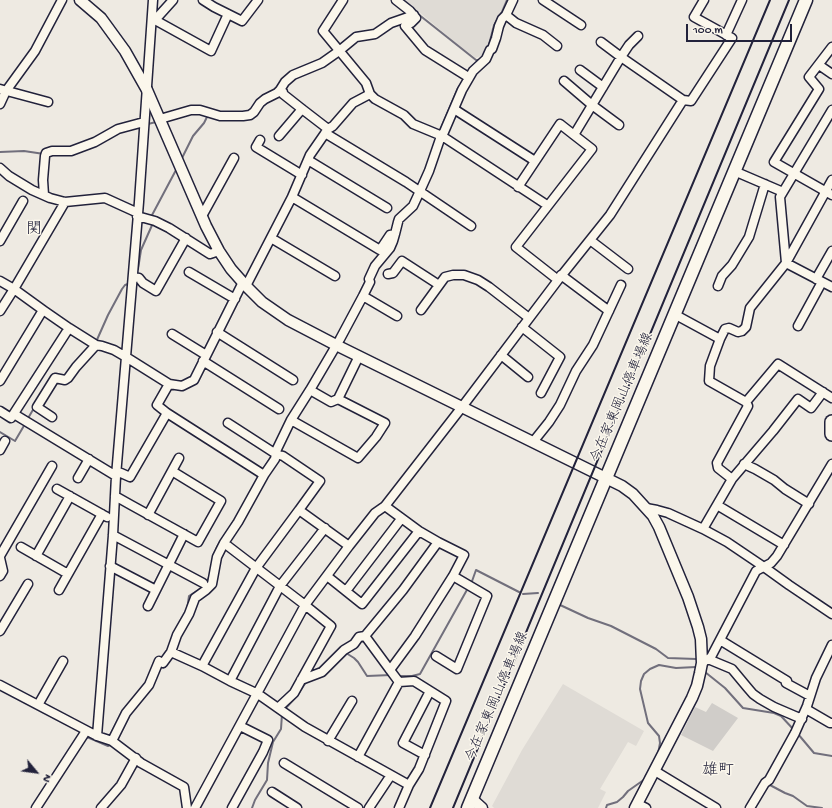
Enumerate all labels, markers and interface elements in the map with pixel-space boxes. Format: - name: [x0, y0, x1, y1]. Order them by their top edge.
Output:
- scale bar: [688, 16, 794, 42]
- text: 100 m: [693, 24, 723, 38]
- district label: 関: [26, 221, 42, 241]
- street label: 今在家東岡山停車場線: [588, 330, 658, 466]
- street label: 今在家東岡山停車場線: [463, 629, 533, 765]
- north arrow: [16, 752, 56, 792]
- district label: 雄町: [702, 762, 734, 782]
- text: N: [40, 772, 53, 784]

